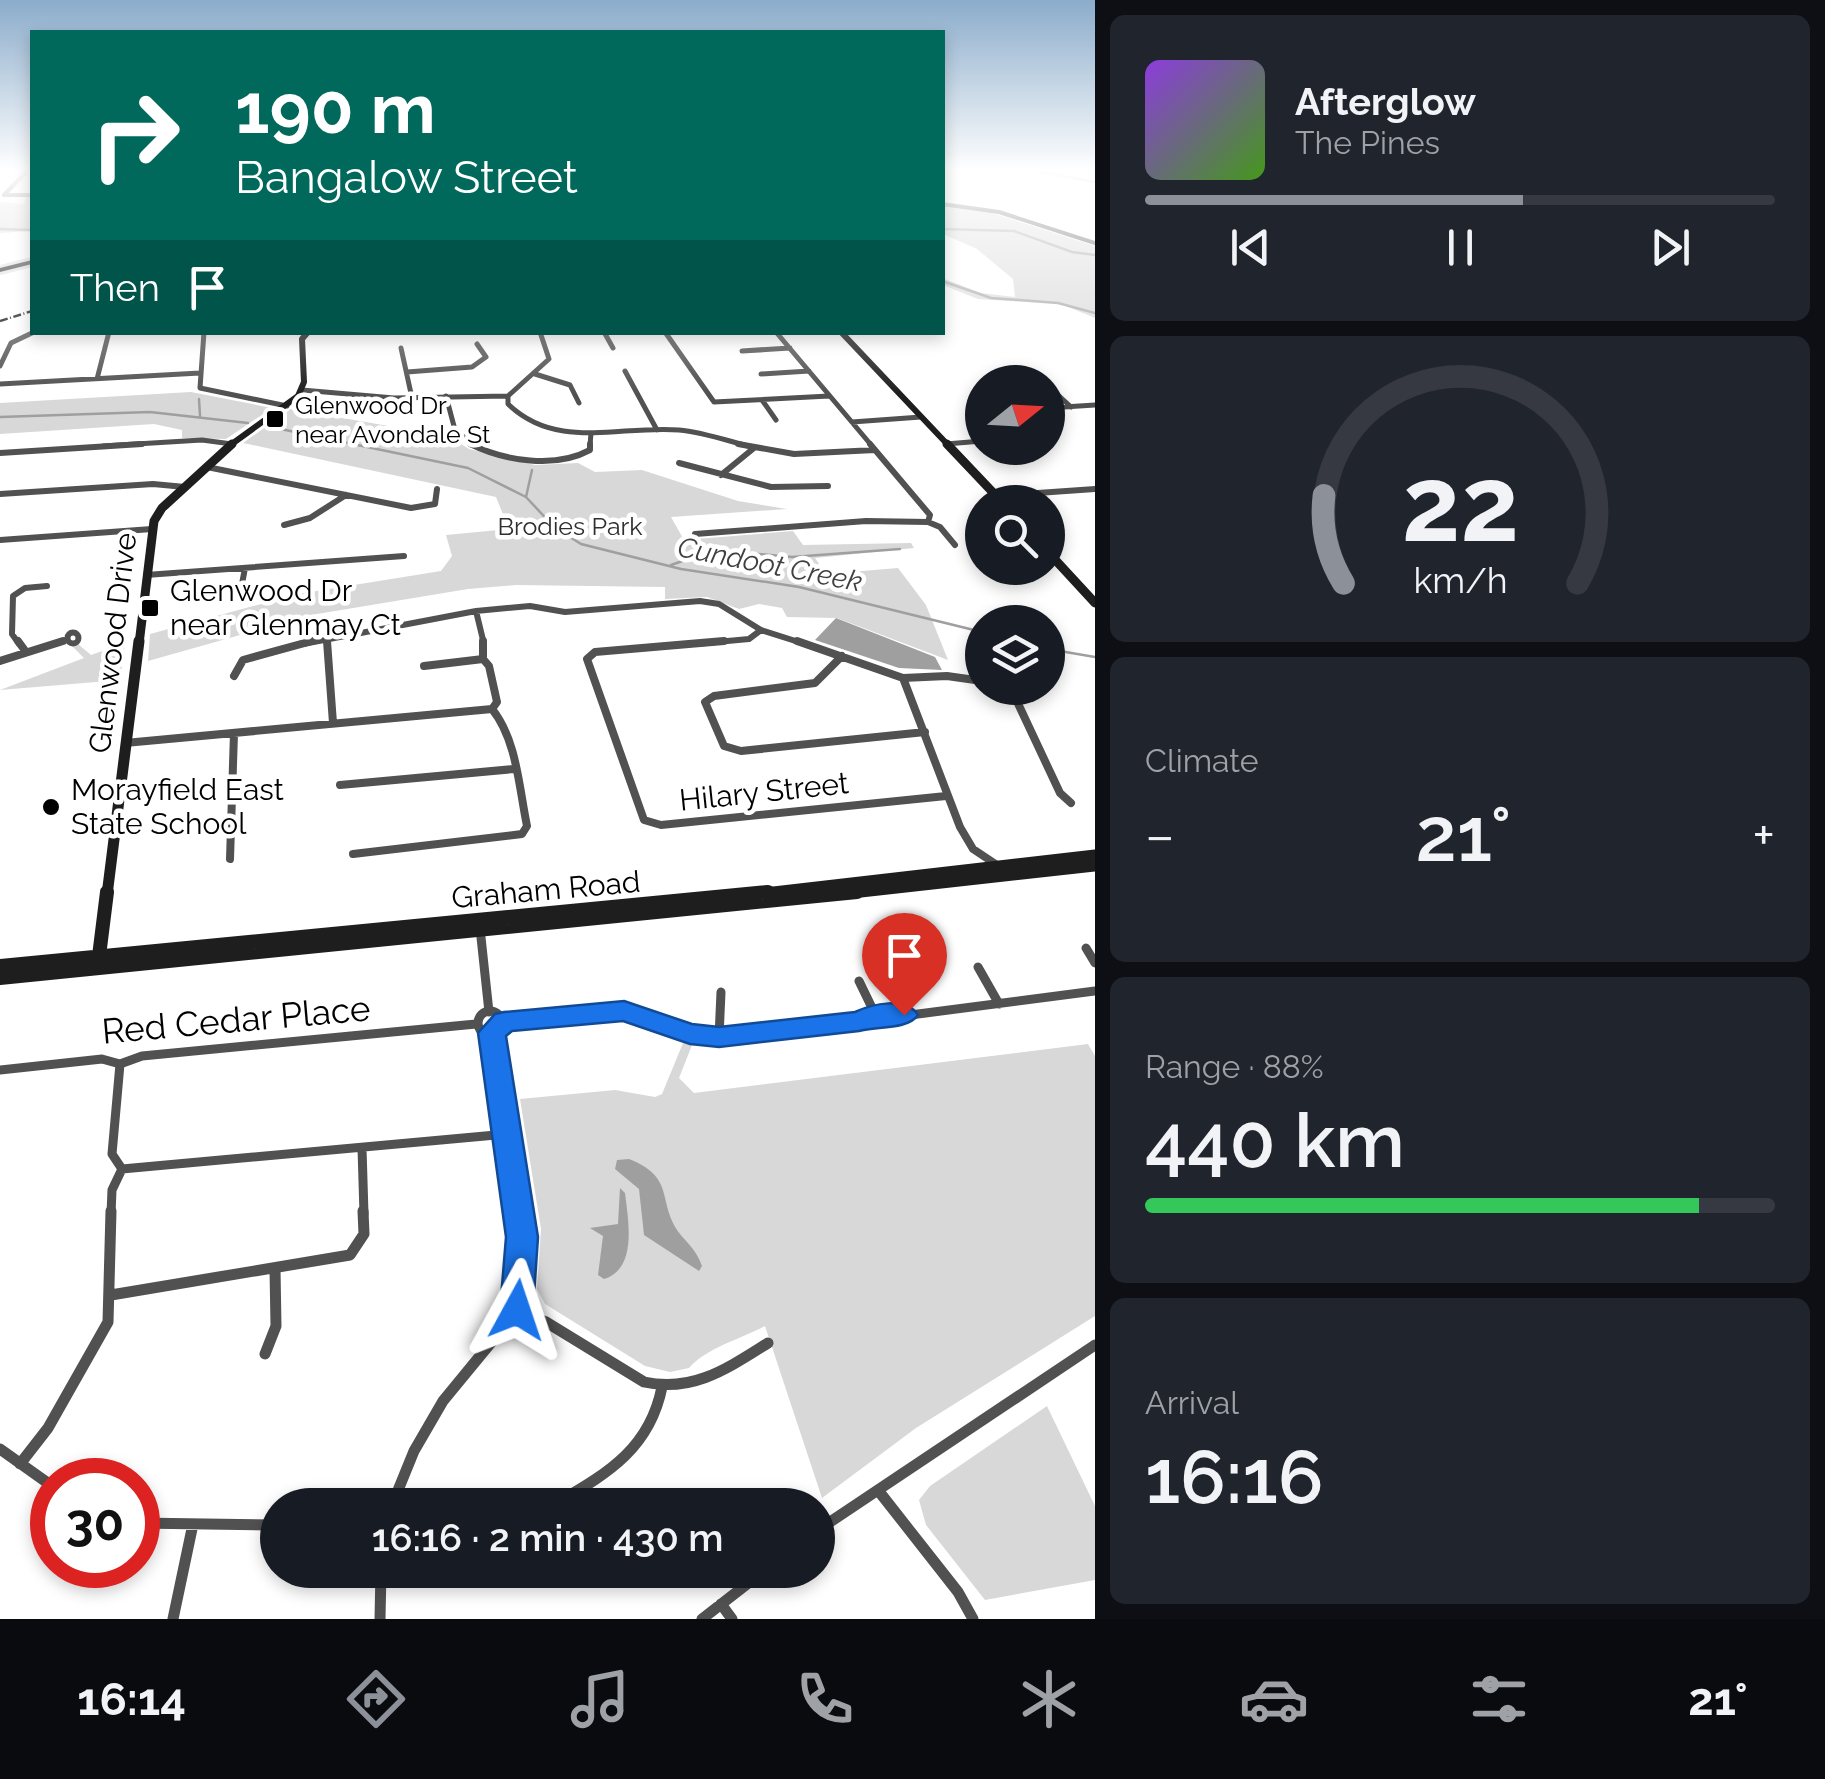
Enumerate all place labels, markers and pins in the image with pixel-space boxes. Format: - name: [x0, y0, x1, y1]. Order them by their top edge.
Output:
- place label: Glenwood Dr near Avondale St: [295, 390, 491, 449]
- marker: Glenwood Dr near Avondale St: [264, 408, 286, 430]
- place label: Glenwood Dr near Glenmay Ct: [170, 573, 401, 642]
- marker: Glenwood Dr near Glenmay Ct: [139, 597, 161, 619]
- place label: Morayfield East State School: [71, 772, 284, 841]
- marker: Morayfield East State School: [40, 796, 62, 818]
- pin: [862, 913, 947, 1016]

